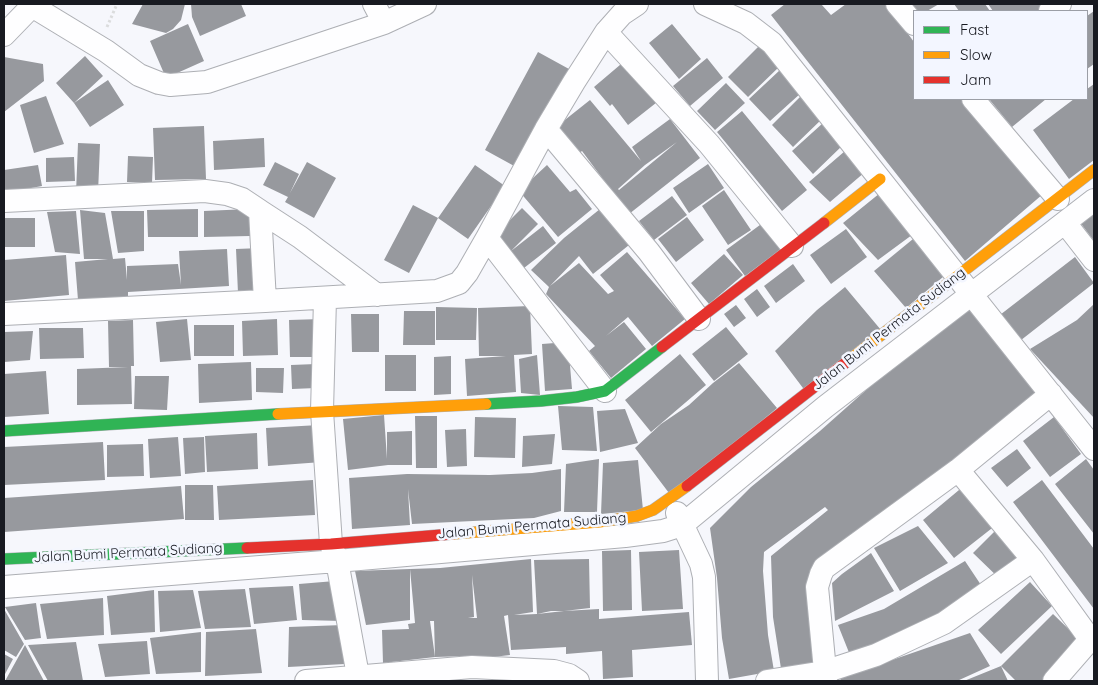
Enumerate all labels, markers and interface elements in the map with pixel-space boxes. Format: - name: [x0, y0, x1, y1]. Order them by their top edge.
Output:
- legend: [913, 10, 1088, 100]
- text: Fast: [960, 20, 989, 39]
- text: Slow: [960, 45, 992, 64]
- text: Jam: [960, 70, 991, 89]
- street label: Jalan Bumi Permata Sudiang: [809, 264, 969, 394]
- street label: Jalan Bumi Permata Sudiang: [437, 509, 627, 543]
- street label: Jalan Bumi Permata Sudiang: [33, 540, 223, 566]

